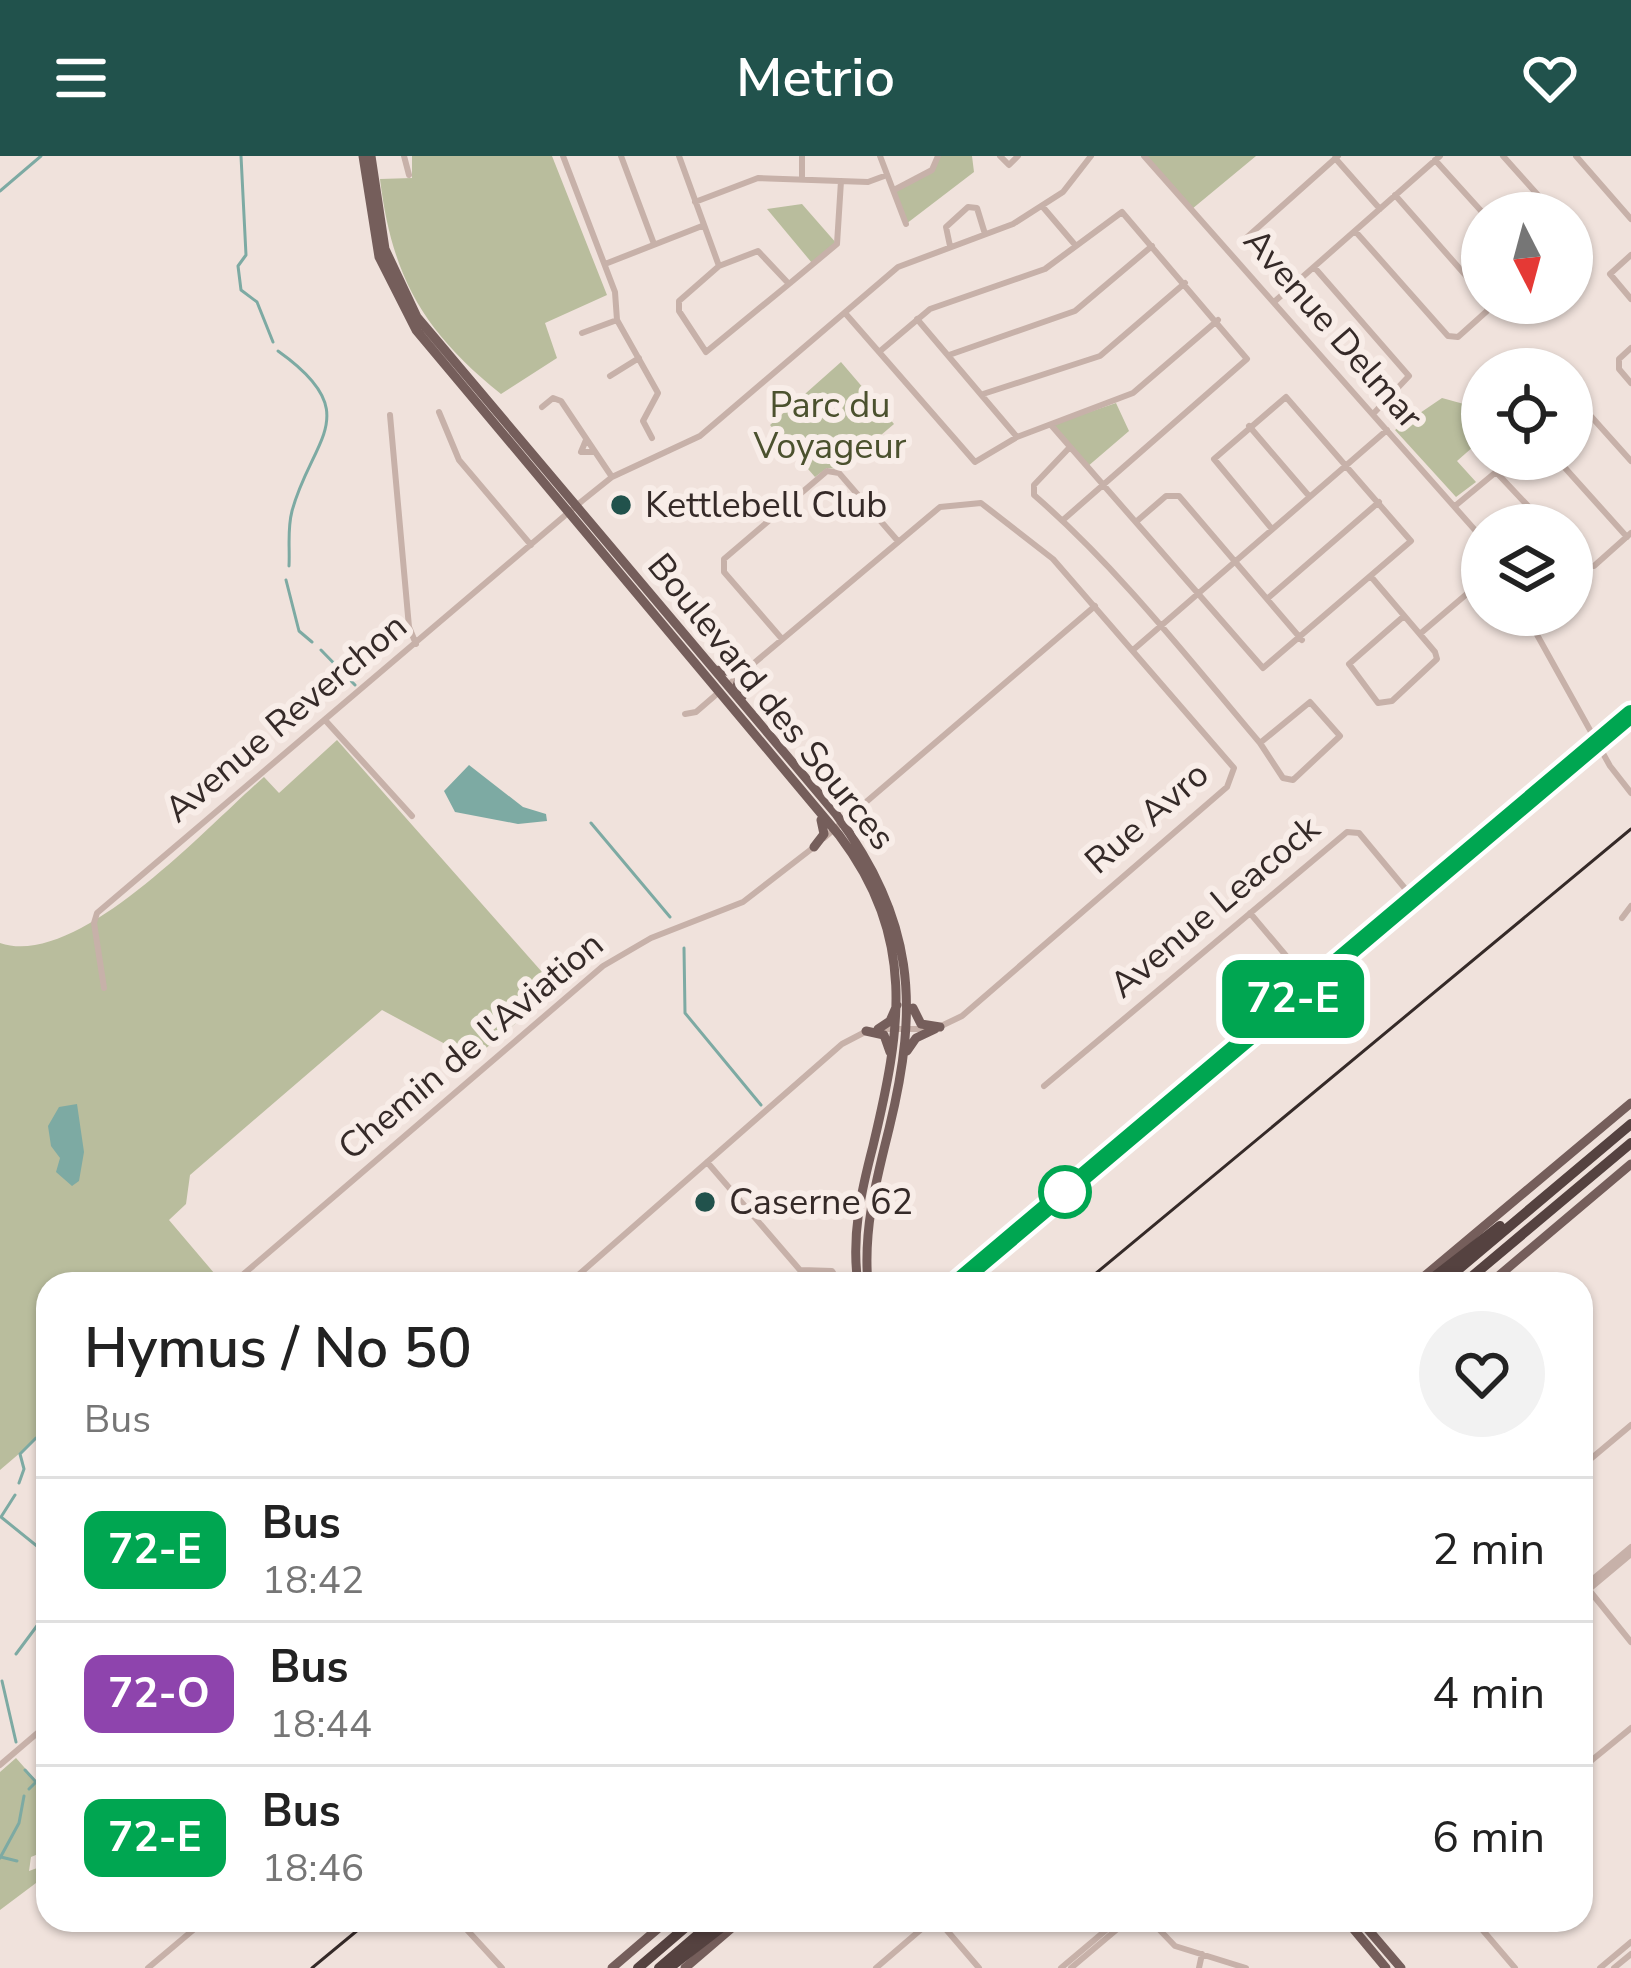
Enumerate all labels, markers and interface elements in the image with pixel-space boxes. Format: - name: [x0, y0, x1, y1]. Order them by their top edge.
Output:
- text: Metrio: [736, 41, 895, 115]
- icon: menu: [48, 45, 114, 111]
- icon: heart: [1517, 45, 1583, 111]
- north arrow: [1461, 192, 1593, 324]
- map controls: [1461, 192, 1593, 636]
- street label: Avenue Delmar: [1232, 218, 1434, 440]
- button: locate: [1461, 348, 1593, 480]
- park label: Parc du Voyageur: [753, 381, 907, 471]
- place label: Kettlebell Club: [645, 481, 887, 530]
- marker: Kettlebell Club: [608, 492, 634, 518]
- button: layers: [1461, 504, 1593, 636]
- street label: Boulevard des Sources: [636, 543, 906, 861]
- street label: Avenue Reverchon: [155, 602, 417, 834]
- street label: Rue Avro: [1075, 751, 1219, 885]
- street label: Avenue Leacock: [1100, 804, 1331, 1009]
- street label: Chemin de l'Aviation: [328, 921, 614, 1171]
- line badge: 72-E: [1209, 960, 1377, 1038]
- text: 72-E: [1246, 970, 1340, 1027]
- unlabelled marker: [1040, 1167, 1090, 1217]
- place label: Caserne 62: [729, 1178, 913, 1227]
- marker: Caserne 62: [692, 1189, 718, 1215]
- text: Hymus / No 50: [84, 1309, 472, 1387]
- button: heart: [1419, 1311, 1545, 1437]
- text: Bus: [84, 1393, 151, 1446]
- text: Bus: [262, 1493, 341, 1554]
- text: 2 min: [1432, 1519, 1545, 1580]
- text: 72-E: [108, 1521, 202, 1578]
- text: 18:42: [262, 1554, 364, 1607]
- text: Bus: [270, 1637, 349, 1698]
- text: 4 min: [1432, 1663, 1545, 1724]
- text: 72-O: [108, 1665, 210, 1722]
- text: 18:44: [270, 1698, 372, 1751]
- text: Bus: [262, 1781, 341, 1842]
- text: 6 min: [1432, 1807, 1545, 1868]
- text: 72-E: [108, 1809, 202, 1866]
- text: 18:46: [262, 1842, 364, 1895]

